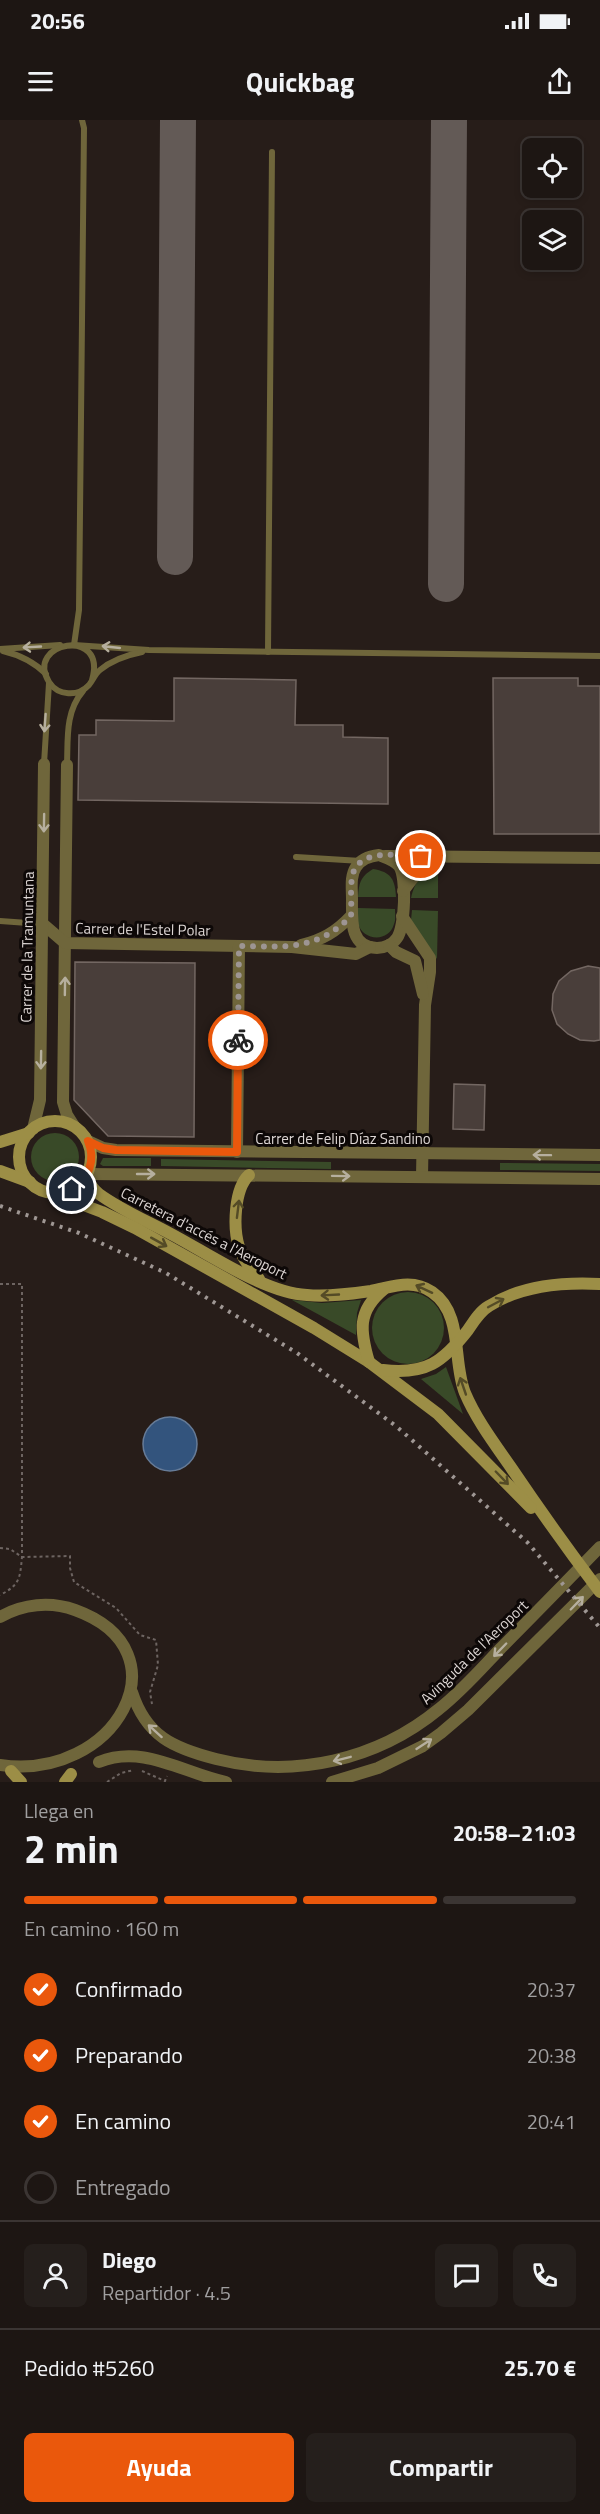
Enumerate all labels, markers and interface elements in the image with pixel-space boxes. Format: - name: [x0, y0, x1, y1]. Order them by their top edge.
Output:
- text: 20:56: [30, 4, 85, 38]
- text: Quickbag: [246, 61, 354, 102]
- icon: menu: [24, 65, 57, 98]
- icon: share: [543, 65, 576, 98]
- map controls: [522, 138, 582, 270]
- button: locate: [522, 138, 582, 198]
- button: layers: [522, 210, 582, 270]
- one-way arrow: [102, 641, 122, 652]
- one-way arrow: [22, 642, 42, 653]
- one-way arrow: [40, 713, 51, 733]
- one-way arrow: [38, 812, 50, 832]
- pin: [395, 830, 446, 881]
- icon: bag: [404, 839, 437, 872]
- street label: Carrer de la Tramuntana: [14, 871, 40, 1023]
- street label: Carrer de l'Estel Polar: [75, 916, 211, 942]
- one-way arrow: [59, 977, 71, 997]
- courier: [208, 1010, 268, 1070]
- icon: bike: [222, 1024, 255, 1057]
- one-way arrow: [35, 1049, 47, 1069]
- street label: Carrer de Felip Díaz Sandino: [255, 1127, 431, 1150]
- one-way arrow: [532, 1149, 552, 1161]
- pin: [46, 1163, 97, 1214]
- one-way arrow: [136, 1168, 156, 1179]
- one-way arrow: [330, 1170, 350, 1182]
- icon: home: [55, 1172, 88, 1205]
- street label: Carretera d'accés a l'Aeroport: [117, 1181, 292, 1285]
- one-way arrow: [232, 1200, 243, 1220]
- one-way arrow: [150, 1237, 168, 1248]
- one-way arrow: [415, 1283, 433, 1294]
- one-way arrow: [320, 1289, 340, 1300]
- one-way arrow: [487, 1296, 505, 1308]
- one-way arrow: [457, 1378, 468, 1396]
- one-way arrow: [495, 1470, 510, 1485]
- street label: Avinguda de l'Aeroport: [415, 1594, 534, 1710]
- one-way arrow: [570, 1595, 584, 1610]
- one-way arrow: [492, 1643, 507, 1658]
- one-way arrow: [148, 1725, 163, 1739]
- one-way arrow: [415, 1738, 432, 1750]
- one-way arrow: [332, 1753, 351, 1765]
- text: Llega en: [24, 1795, 94, 1826]
- text: 20:58–21:03: [453, 1816, 576, 1850]
- text: 2 min: [24, 1819, 119, 1878]
- text: En camino · 160 m: [24, 1913, 179, 1944]
- text: Confirmado: [75, 1972, 183, 2006]
- icon: check: [24, 1973, 57, 2006]
- text: 20:37: [527, 1974, 576, 2005]
- text: Preparando: [75, 2038, 183, 2072]
- icon: check: [24, 2039, 57, 2072]
- text: 20:38: [527, 2040, 576, 2071]
- text: En camino: [75, 2104, 171, 2138]
- icon: check: [24, 2105, 57, 2138]
- text: 20:41: [527, 2106, 576, 2137]
- text: Entregado: [75, 2170, 171, 2204]
- text: Diego: [102, 2243, 156, 2277]
- button: person: [24, 2244, 87, 2307]
- button: chat: [435, 2244, 498, 2307]
- button: phone: [513, 2244, 576, 2307]
- text: Repartidor · 4.5: [102, 2277, 231, 2308]
- text: Pedido #5260: [24, 2351, 154, 2385]
- text: 25.70 €: [504, 2351, 576, 2385]
- button: Ayuda: [24, 2433, 294, 2502]
- button: Compartir: [306, 2433, 576, 2502]

